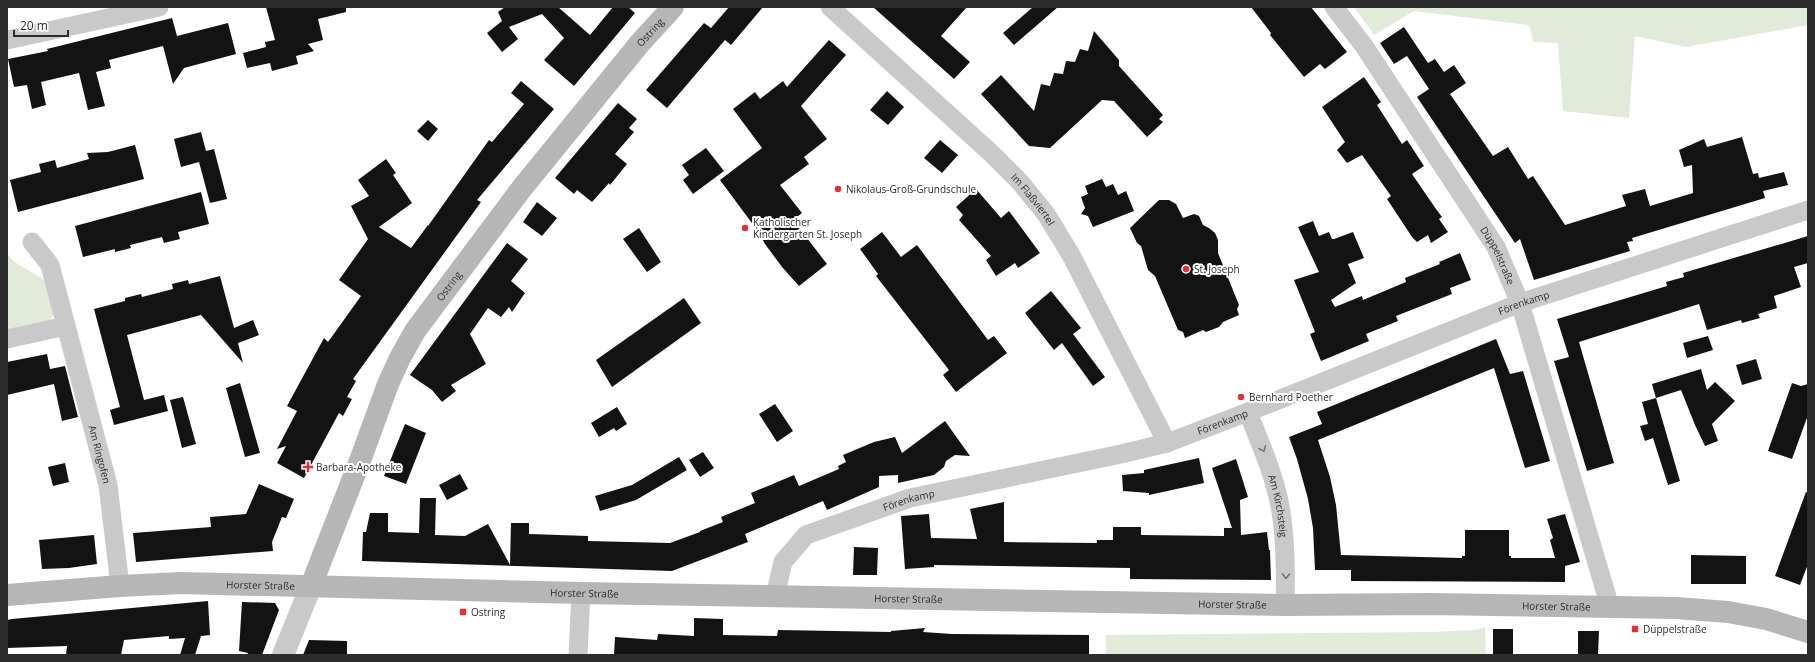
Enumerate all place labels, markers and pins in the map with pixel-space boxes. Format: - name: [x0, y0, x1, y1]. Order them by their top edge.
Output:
- place label: Nikolaus-Groß-Grundschule: [846, 182, 976, 196]
- marker: Nikolaus-Groß-Grundschule: [833, 184, 843, 194]
- place label: Katholischer Kindergarten St. Joseph: [753, 215, 862, 241]
- marker: Katholischer Kindergarten St. Joseph: [740, 223, 750, 233]
- place label: St. Joseph: [1194, 262, 1240, 276]
- marker: St. Joseph: [1181, 264, 1191, 274]
- place label: Bernhard Poether: [1249, 390, 1333, 404]
- marker: Bernhard Poether: [1236, 392, 1246, 402]
- place label: Barbara-Apotheke: [316, 460, 402, 474]
- marker: Barbara-Apotheke: [303, 462, 313, 472]
- place label: Ostring: [471, 605, 506, 619]
- marker: Ostring: [458, 607, 468, 617]
- place label: Düppelstraße: [1643, 622, 1707, 636]
- marker: Düppelstraße: [1630, 624, 1640, 634]

